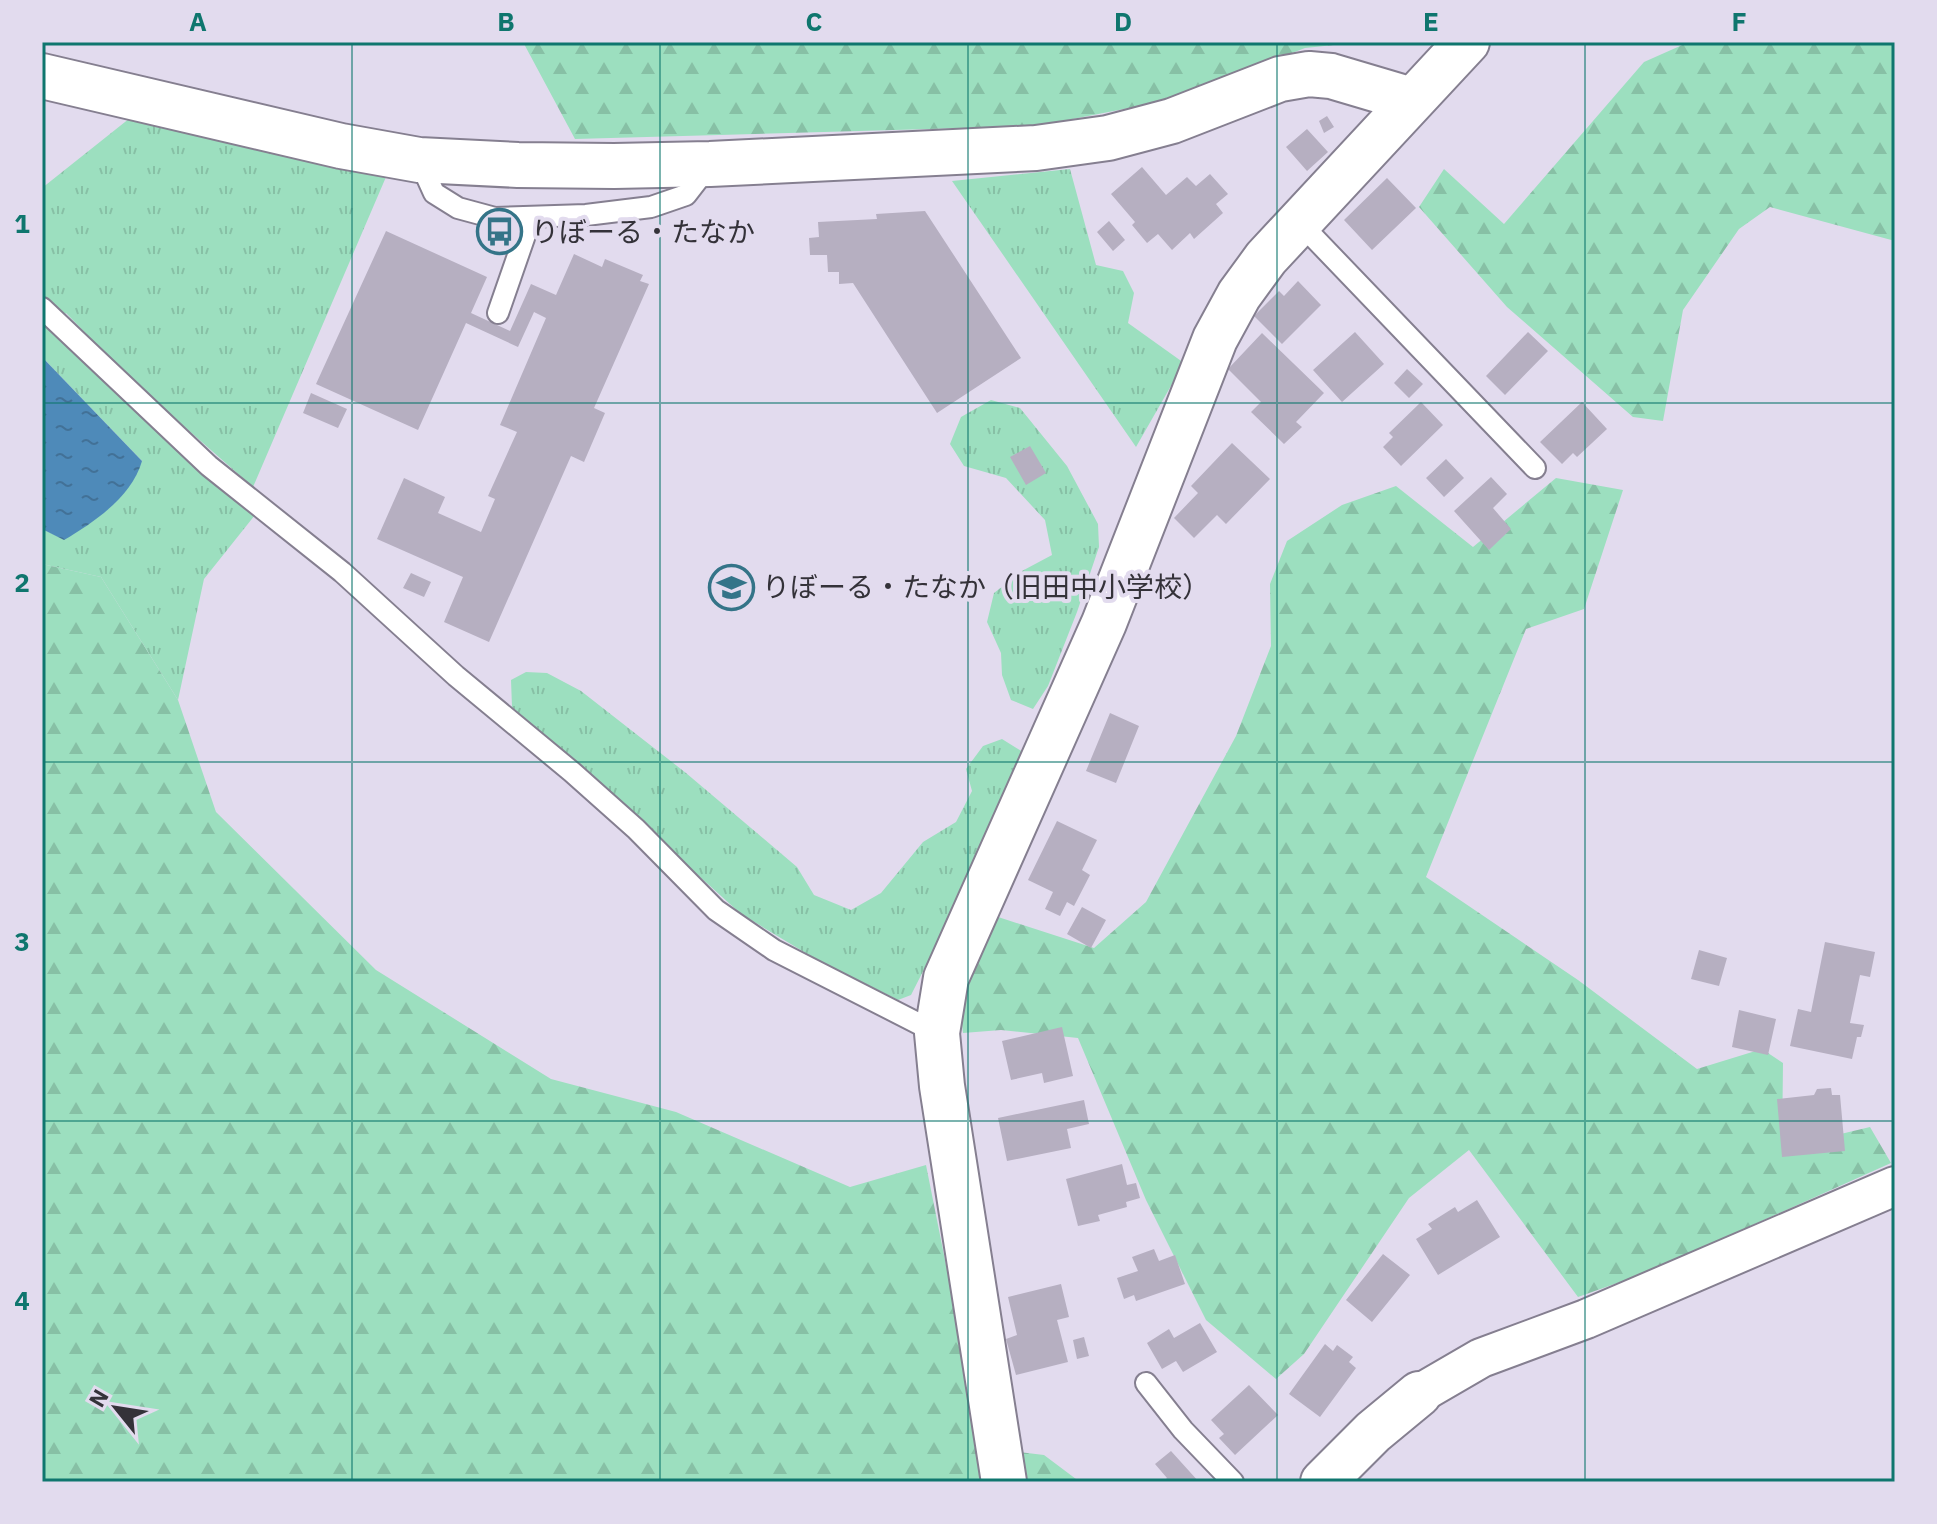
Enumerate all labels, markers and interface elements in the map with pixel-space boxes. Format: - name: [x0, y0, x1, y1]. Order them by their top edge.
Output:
- text: A: [189, 4, 207, 38]
- text: B: [497, 4, 515, 38]
- text: C: [806, 4, 823, 38]
- text: D: [1114, 4, 1132, 38]
- text: E: [1423, 4, 1439, 38]
- text: F: [1731, 4, 1747, 38]
- text: 1: [14, 206, 30, 240]
- bus stop icon: りぼーる・たなか: [476, 208, 524, 256]
- place label: りぼーる・たなか: [531, 213, 755, 250]
- school or university icon: りぼーる・たなか（旧田中小学校）: [707, 563, 755, 611]
- text: 2: [14, 565, 30, 599]
- place label: りぼーる・たなか（旧田中小学校）: [762, 568, 1210, 605]
- text: 3: [14, 924, 30, 958]
- text: 4: [14, 1283, 30, 1317]
- north arrow: [76, 1368, 156, 1448]
- text: N: [82, 1384, 115, 1412]

